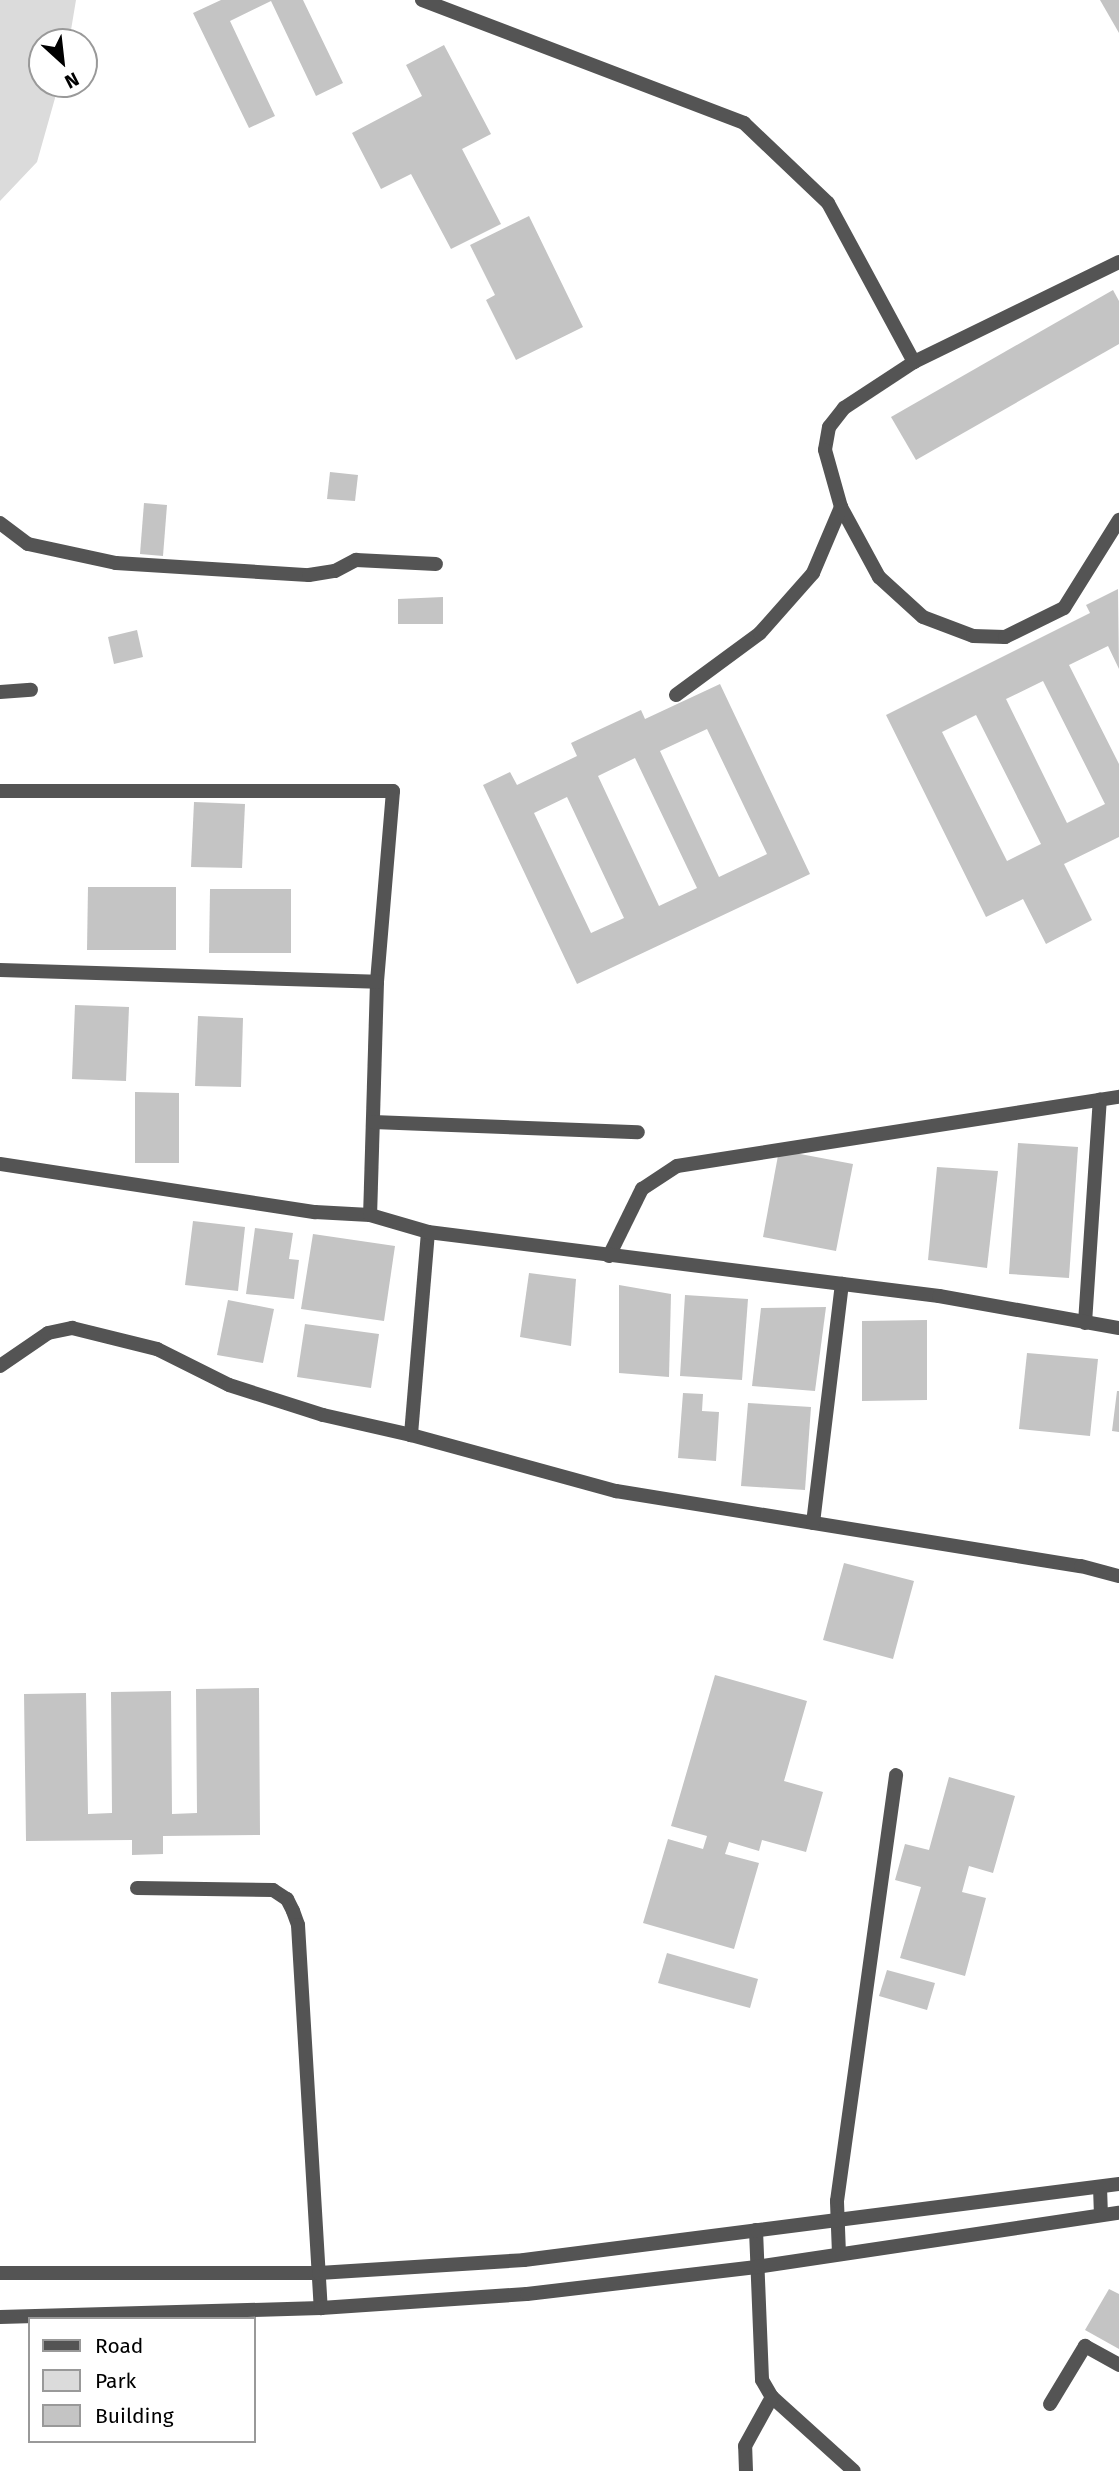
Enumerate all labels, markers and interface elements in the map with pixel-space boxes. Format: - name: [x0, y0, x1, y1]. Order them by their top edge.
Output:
- north arrow: [28, 28, 98, 98]
- text: N: [61, 67, 83, 93]
- legend: [28, 2317, 256, 2443]
- text: Road: [95, 2333, 143, 2359]
- text: Park: [95, 2368, 136, 2394]
- text: Building: [95, 2403, 174, 2429]

